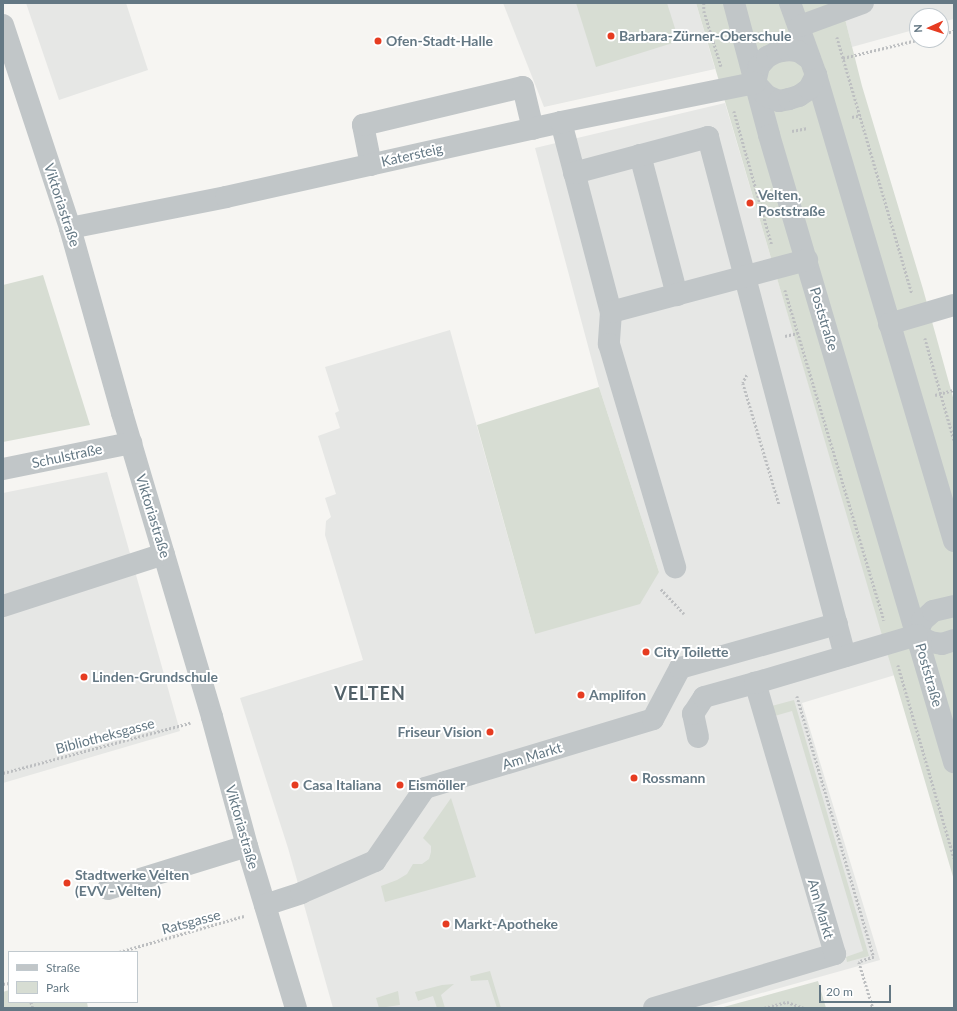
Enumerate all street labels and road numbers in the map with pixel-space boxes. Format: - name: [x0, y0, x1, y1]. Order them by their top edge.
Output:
- street label: Katersteig: [380, 140, 444, 170]
- street label: Viktoriastraße: [41, 161, 83, 249]
- street label: Poststraße: [806, 285, 842, 353]
- street label: Schulstraße: [30, 440, 104, 472]
- street label: Viktoriastraße: [132, 472, 174, 560]
- street label: Poststraße: [912, 641, 946, 709]
- street label: Bibliotheksgasse: [54, 715, 156, 757]
- street label: Am Markt: [500, 739, 564, 773]
- street label: Viktoriastraße: [222, 783, 262, 871]
- street label: Am Markt: [804, 877, 838, 941]
- street label: Ratsgasse: [160, 906, 222, 938]

